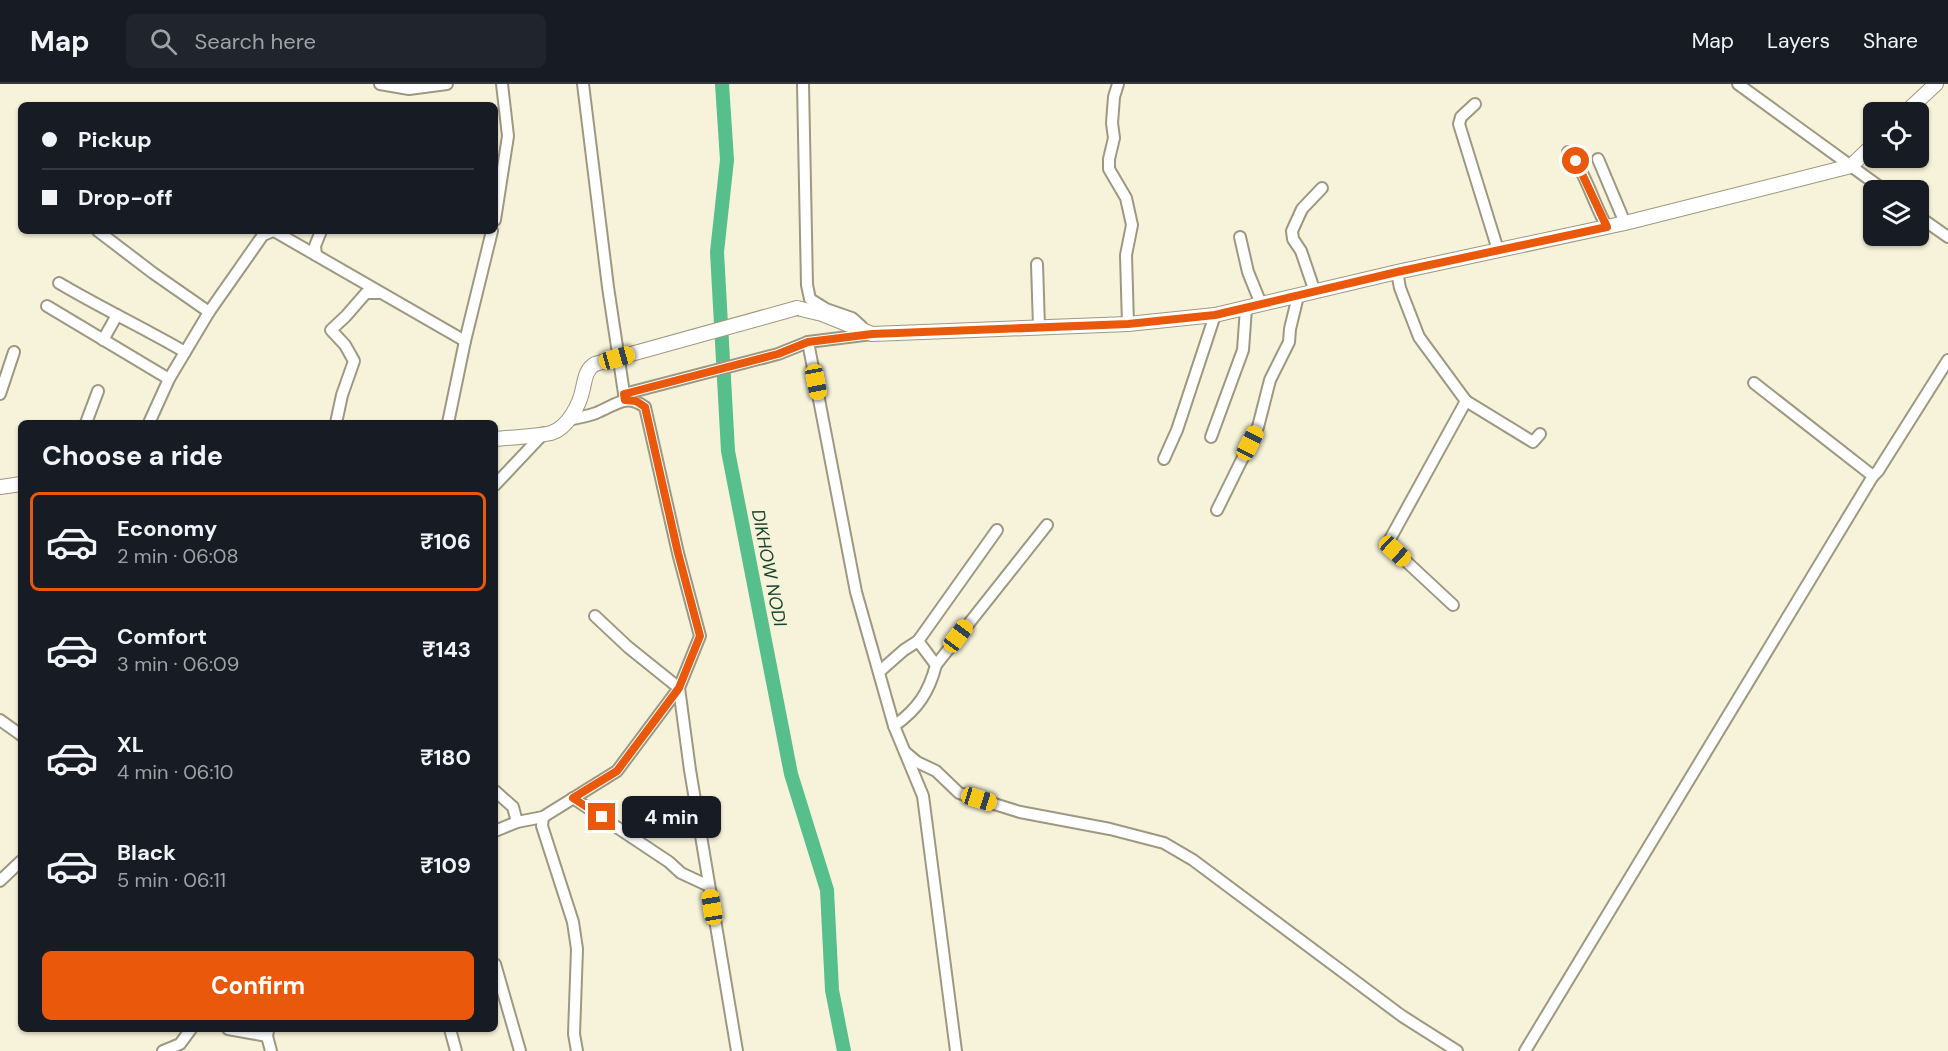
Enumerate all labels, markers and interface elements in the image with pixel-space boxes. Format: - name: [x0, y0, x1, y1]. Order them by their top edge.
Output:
- search box: [126, 14, 546, 68]
- text: Map: [30, 23, 90, 60]
- icon: search: [147, 25, 180, 58]
- text: Search here: [195, 27, 316, 56]
- text: Map: [1692, 27, 1734, 55]
- text: Layers: [1767, 27, 1830, 55]
- text: Share: [1863, 27, 1918, 55]
- map controls: [1863, 102, 1929, 246]
- button: locate: [1863, 102, 1929, 168]
- text: Pickup: [78, 125, 152, 154]
- route start: [1562, 147, 1589, 174]
- button: layers: [1863, 180, 1929, 246]
- text: Drop-off: [78, 183, 173, 212]
- car: [597, 344, 637, 372]
- car: [804, 363, 828, 401]
- car: [1234, 423, 1266, 463]
- text: Choose a ride: [42, 438, 223, 473]
- water label: DIKHOW NODI: [746, 507, 792, 629]
- text: Economy: [117, 514, 217, 543]
- icon: car: [45, 515, 99, 569]
- text: ₹106: [420, 527, 471, 556]
- car: [1376, 532, 1414, 570]
- text: 2 min · 06:08: [117, 543, 239, 569]
- car: [940, 616, 976, 656]
- text: Comfort: [117, 622, 207, 651]
- icon: car: [45, 623, 99, 677]
- text: ₹143: [422, 635, 471, 664]
- text: 3 min · 06:09: [117, 651, 239, 677]
- text: XL: [117, 730, 144, 759]
- icon: car: [45, 731, 99, 785]
- text: ₹180: [420, 743, 471, 772]
- text: 4 min · 06:10: [117, 759, 233, 785]
- car: [959, 785, 999, 813]
- callout: 4 min: [623, 796, 722, 838]
- route end: [588, 803, 615, 830]
- text: 4 min: [644, 804, 699, 830]
- text: Black: [117, 838, 176, 867]
- icon: car: [45, 839, 99, 893]
- text: ₹109: [420, 851, 471, 880]
- text: 5 min · 06:11: [117, 867, 226, 893]
- car: [700, 888, 724, 926]
- button: Confirm: [42, 951, 474, 1020]

